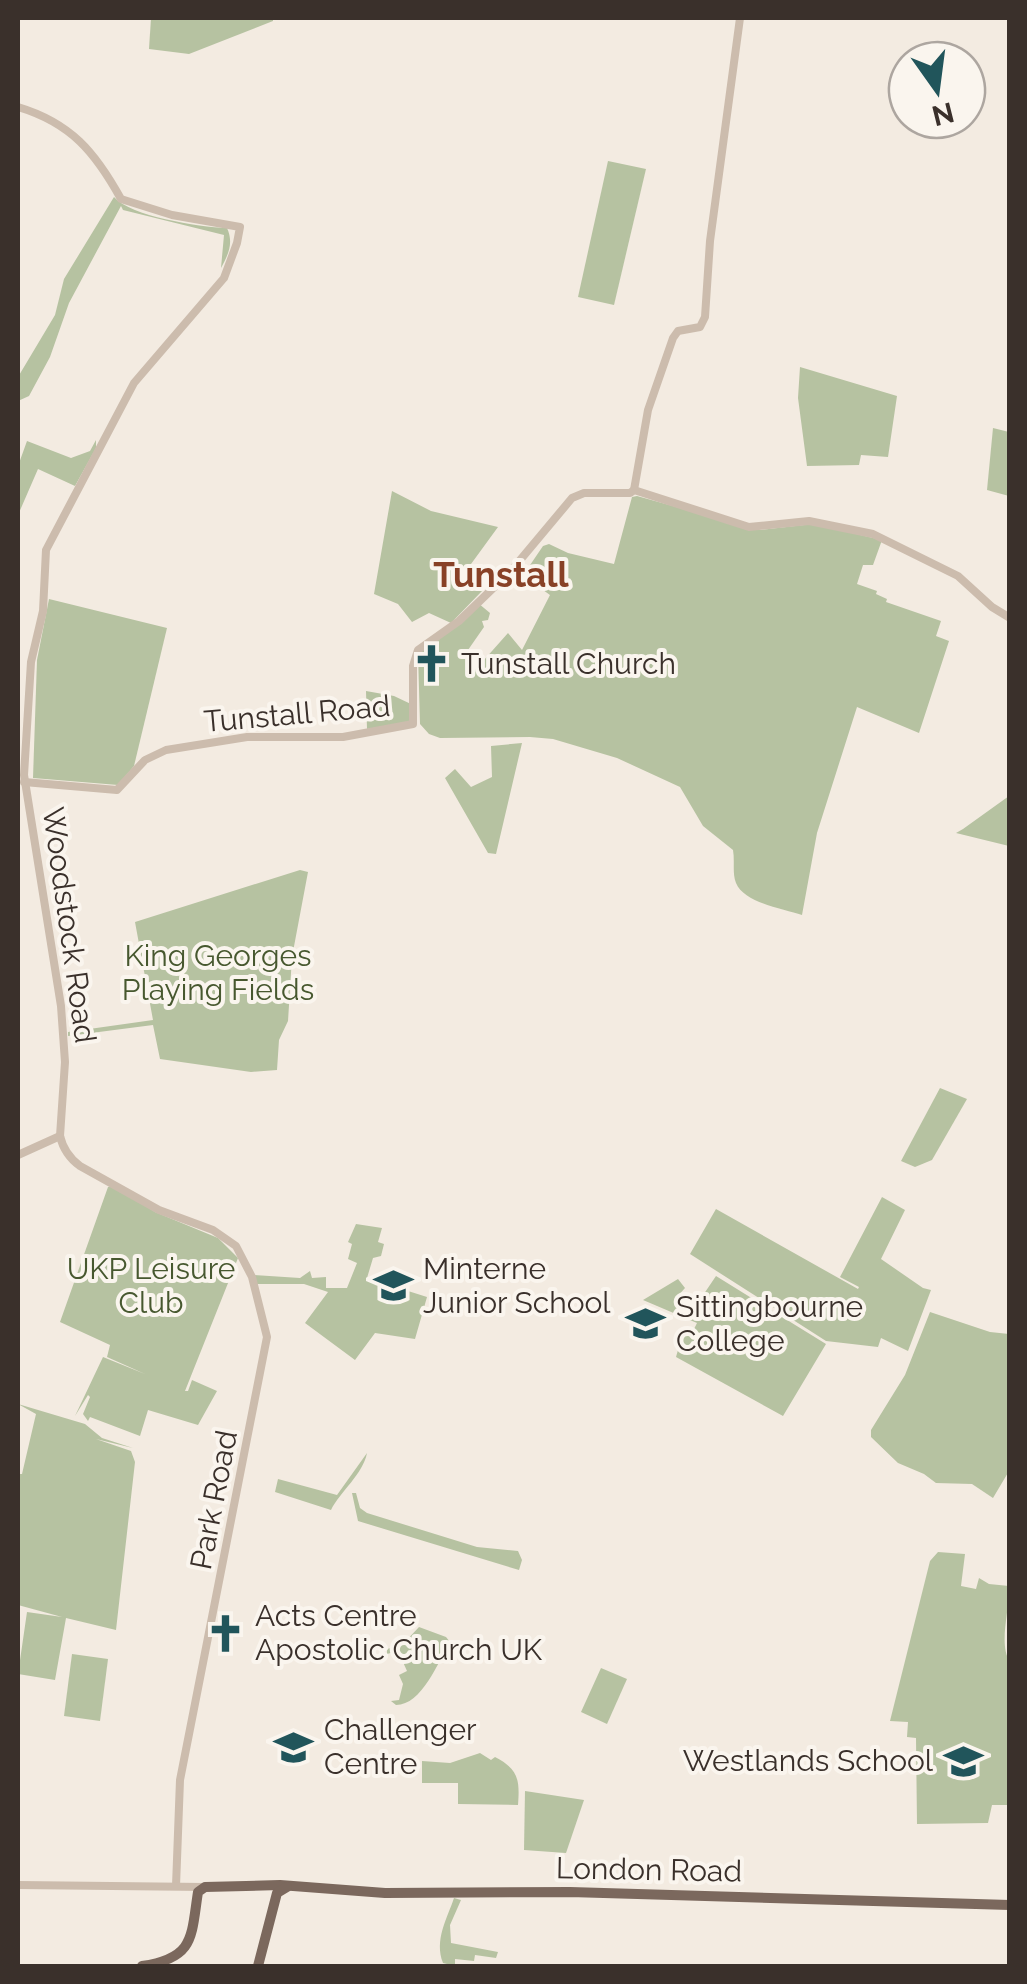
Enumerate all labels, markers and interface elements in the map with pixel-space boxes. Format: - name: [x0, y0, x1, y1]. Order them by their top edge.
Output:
- north arrow: [887, 40, 987, 140]
- text: N: [929, 95, 957, 132]
- district label: Tunstall: [433, 554, 570, 595]
- church icon: Tunstall Church: [410, 643, 452, 685]
- place label: Tunstall Church: [461, 646, 676, 681]
- street label: Tunstall Road: [202, 688, 392, 739]
- street label: Woodstock Road: [36, 805, 103, 1045]
- park label: King Georges Playing Fields: [122, 938, 314, 1007]
- park label: UKP Leisure Club: [67, 1251, 235, 1320]
- place label: Minterne Junior School: [423, 1251, 611, 1320]
- school or university icon: Minterne Junior School: [372, 1265, 414, 1307]
- place label: Sittingbourne College: [676, 1289, 863, 1358]
- school or university icon: Sittingbourne College: [625, 1303, 667, 1345]
- street label: Park Road: [183, 1427, 244, 1572]
- place label: Acts Centre Apostolic Church UK: [255, 1598, 543, 1667]
- church icon: Acts Centre Apostolic Church UK: [204, 1612, 246, 1654]
- place label: Challenger Centre: [324, 1712, 477, 1781]
- school or university icon: Challenger Centre: [273, 1726, 315, 1768]
- school or university icon: Westlands School: [942, 1740, 984, 1782]
- place label: Westlands School: [683, 1743, 934, 1778]
- street label: London Road: [556, 1850, 742, 1889]

